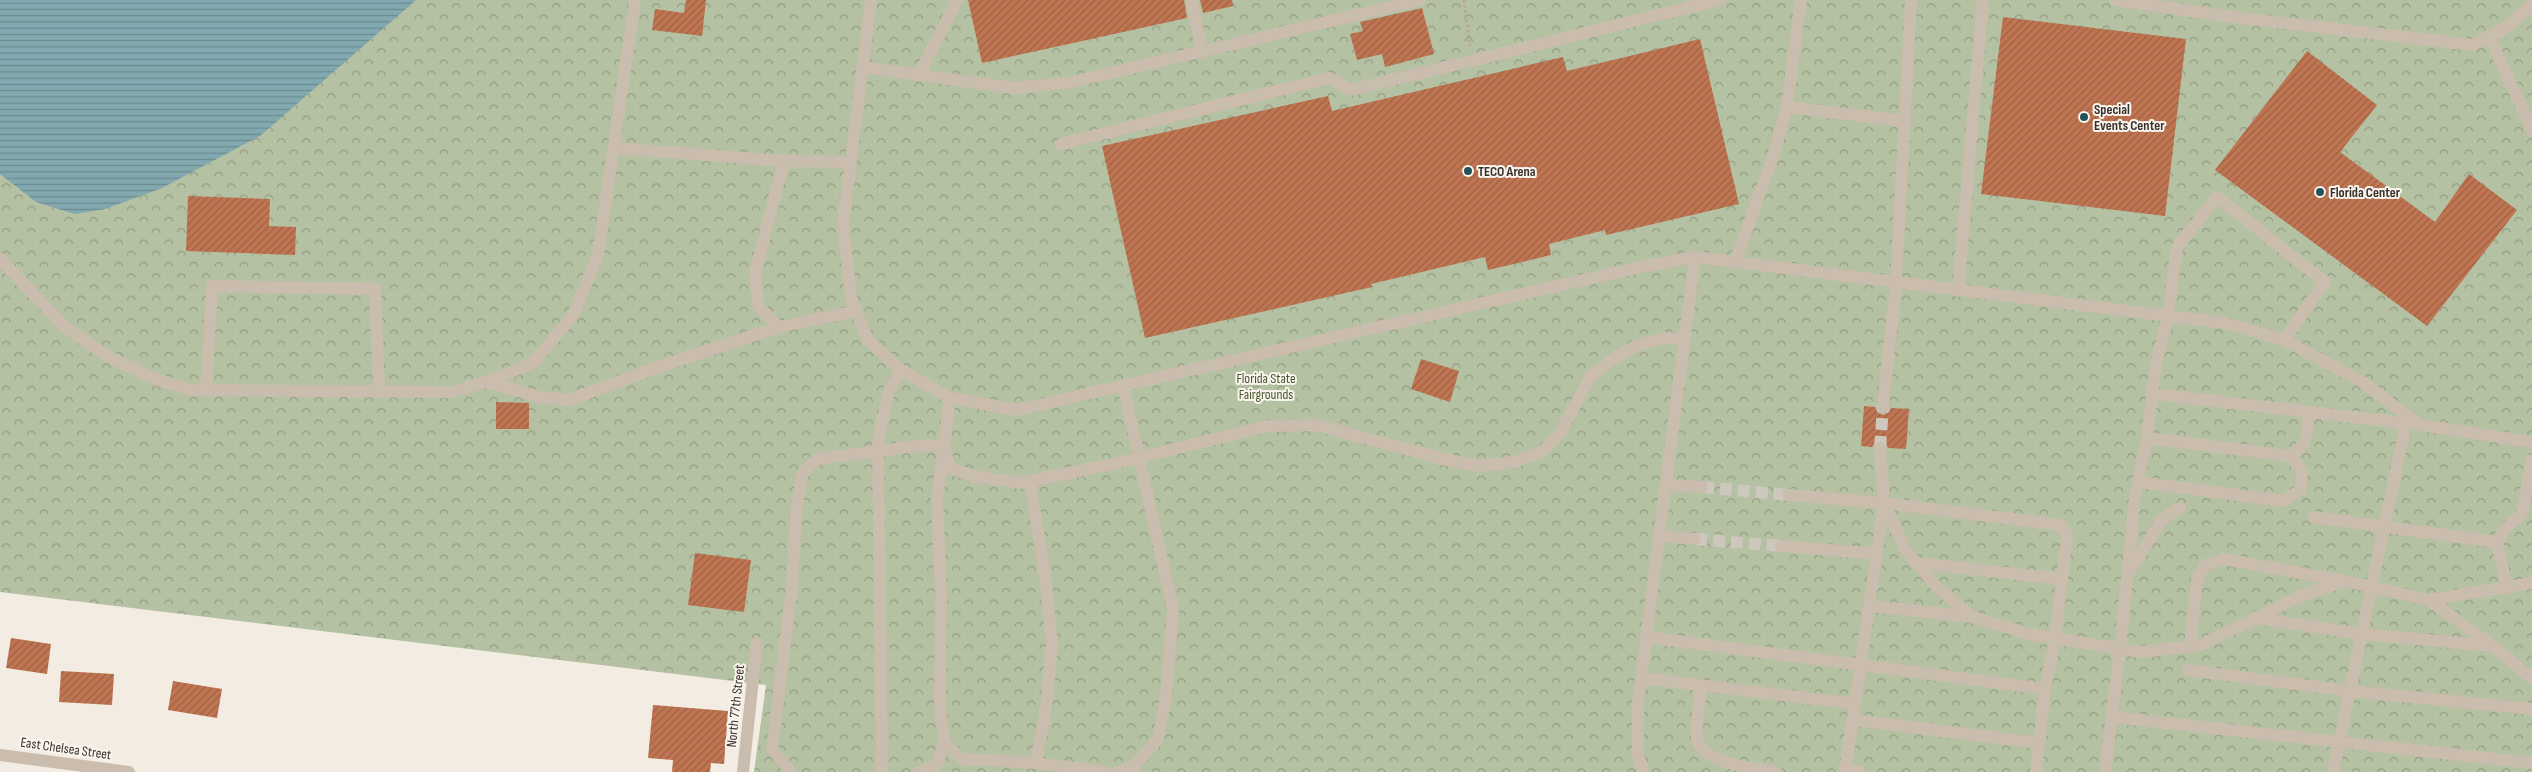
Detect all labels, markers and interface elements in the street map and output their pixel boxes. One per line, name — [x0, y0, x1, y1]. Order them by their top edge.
place label: Special Events Center — [2094, 101, 2165, 134]
marker: Special Events Center — [2078, 111, 2090, 123]
place label: TECO Arena — [1478, 163, 1536, 180]
marker: TECO Arena — [1462, 165, 1474, 177]
place label: Florida Center — [2330, 184, 2401, 201]
marker: Florida Center — [2314, 186, 2326, 198]
park label: Florida State Fairgrounds — [1236, 370, 1296, 403]
street label: North 77th Street — [723, 664, 748, 748]
street label: East Chelsea Street — [20, 734, 112, 763]

